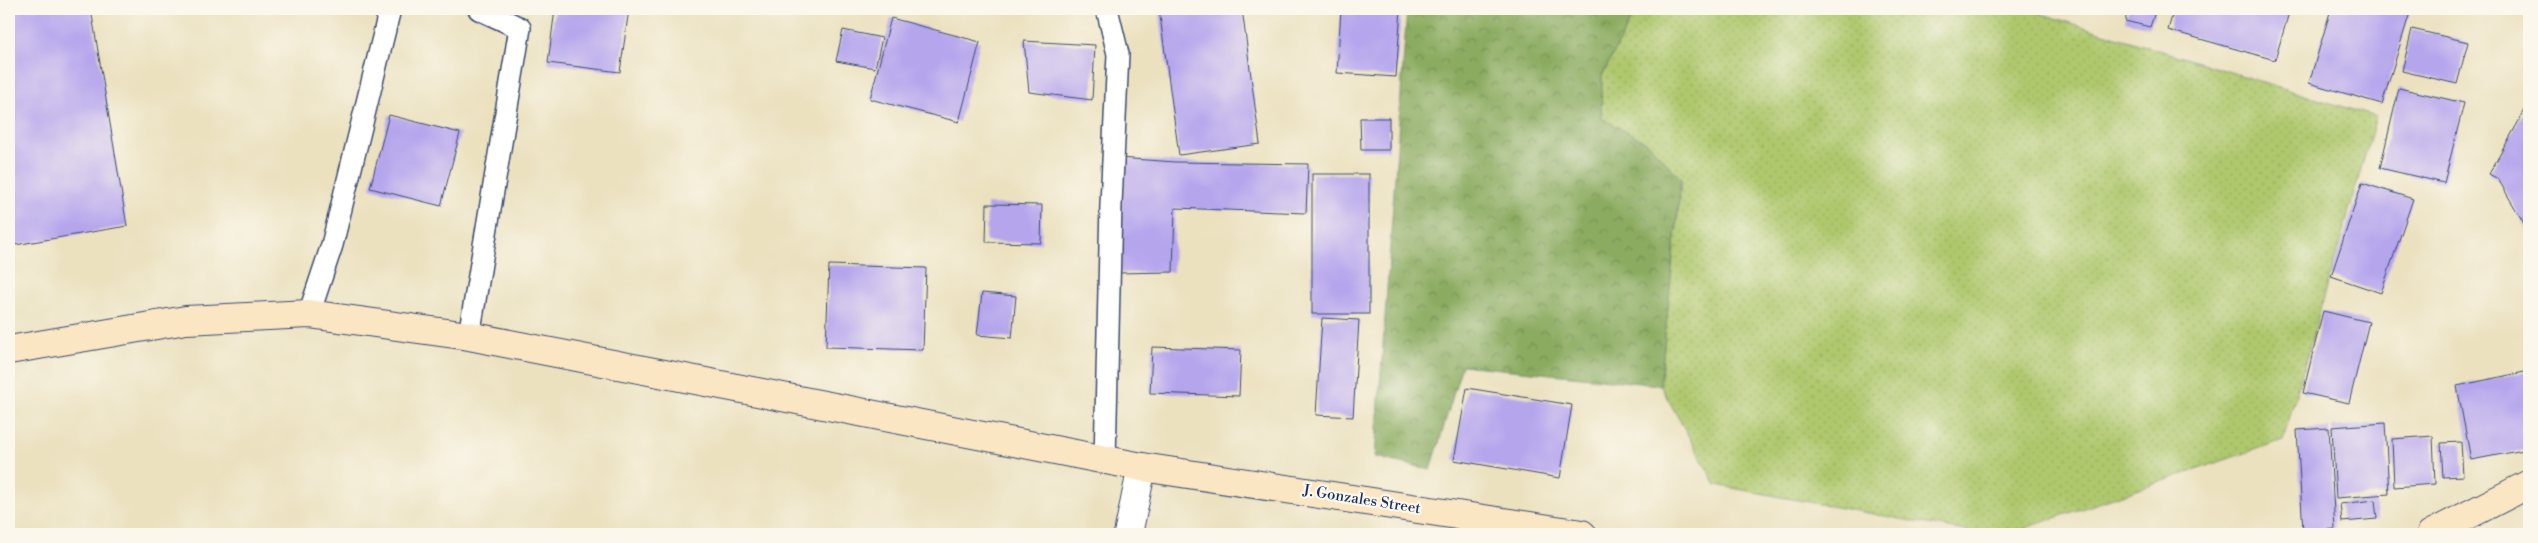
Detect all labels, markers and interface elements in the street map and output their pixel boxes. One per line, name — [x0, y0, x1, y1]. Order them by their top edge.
street label: J. Gonzales Street — [1301, 481, 1423, 518]

